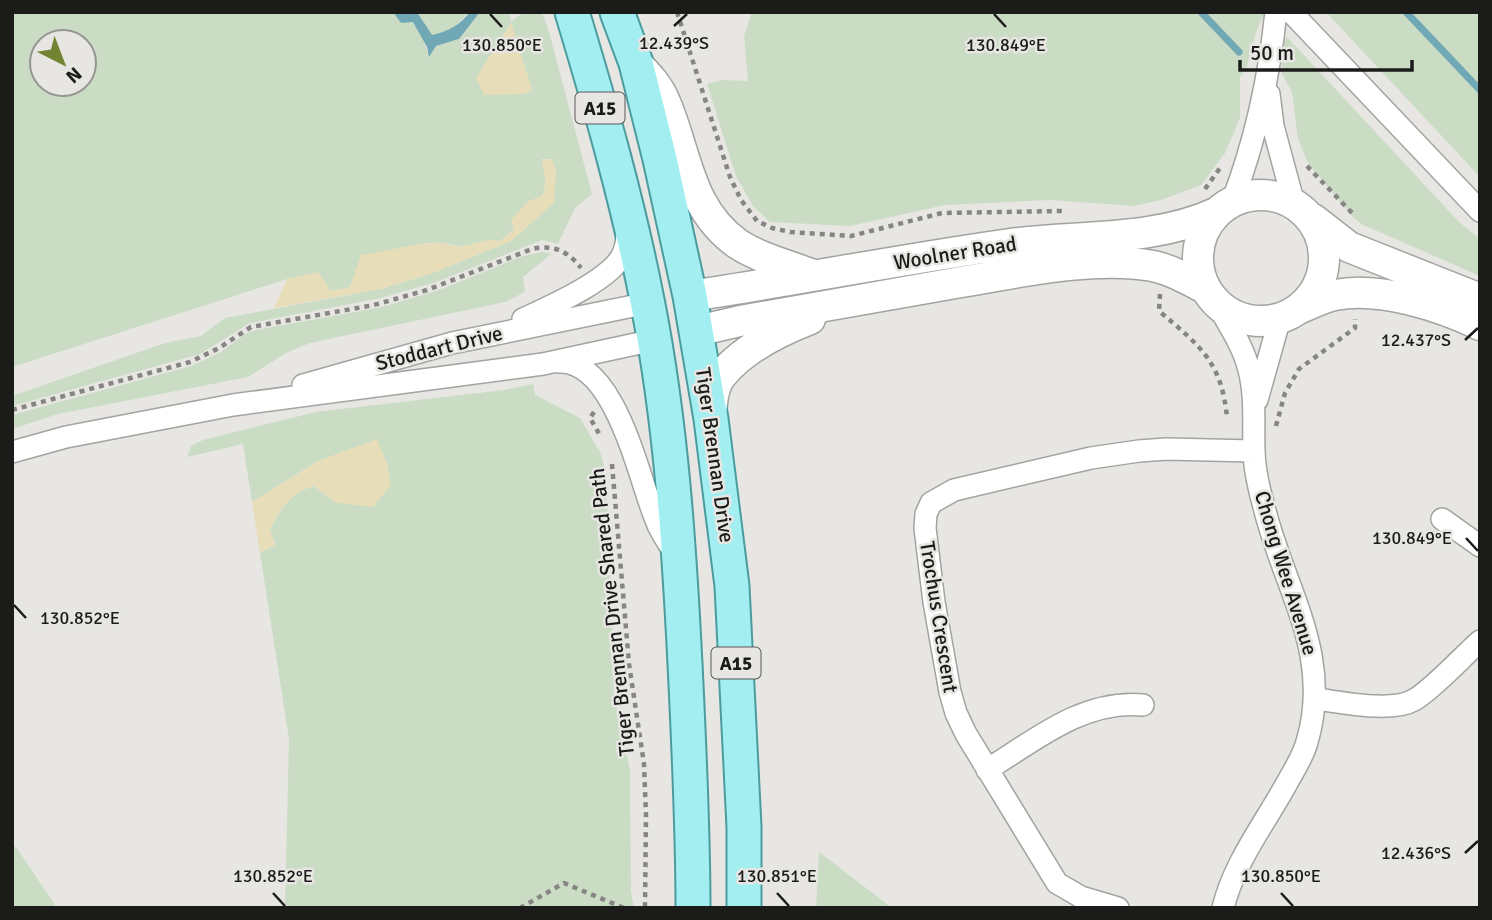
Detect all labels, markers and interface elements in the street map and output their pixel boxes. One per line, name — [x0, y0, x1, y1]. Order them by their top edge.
north arrow — [28, 28, 98, 98]
scale bar — [1240, 28, 1412, 72]
text: 12.439°S — [639, 32, 709, 54]
text: 130.850°E — [462, 34, 542, 56]
text: 130.849°E — [966, 34, 1046, 56]
text: 50 m — [1250, 40, 1294, 66]
text: N — [61, 62, 87, 88]
road number: A15 — [576, 92, 624, 124]
street label: Woolner Road — [892, 230, 1018, 276]
street label: Stoddart Drive — [373, 320, 505, 376]
text: 12.437°S — [1381, 329, 1451, 351]
street label: Tiger Brennan Drive — [690, 366, 740, 544]
street label: Tiger Brennan Drive Shared Path — [584, 467, 640, 757]
street label: Chong Wee Avenue — [1249, 488, 1323, 658]
text: 130.849°E — [1372, 527, 1452, 549]
street label: Trochus Crescent — [914, 539, 964, 695]
text: 130.852°E — [40, 607, 120, 629]
road number: A15 — [712, 648, 760, 678]
text: 12.436°S — [1381, 842, 1451, 864]
text: 130.852°E — [233, 865, 313, 887]
text: 130.851°E — [737, 865, 817, 887]
text: 130.850°E — [1241, 865, 1321, 887]

